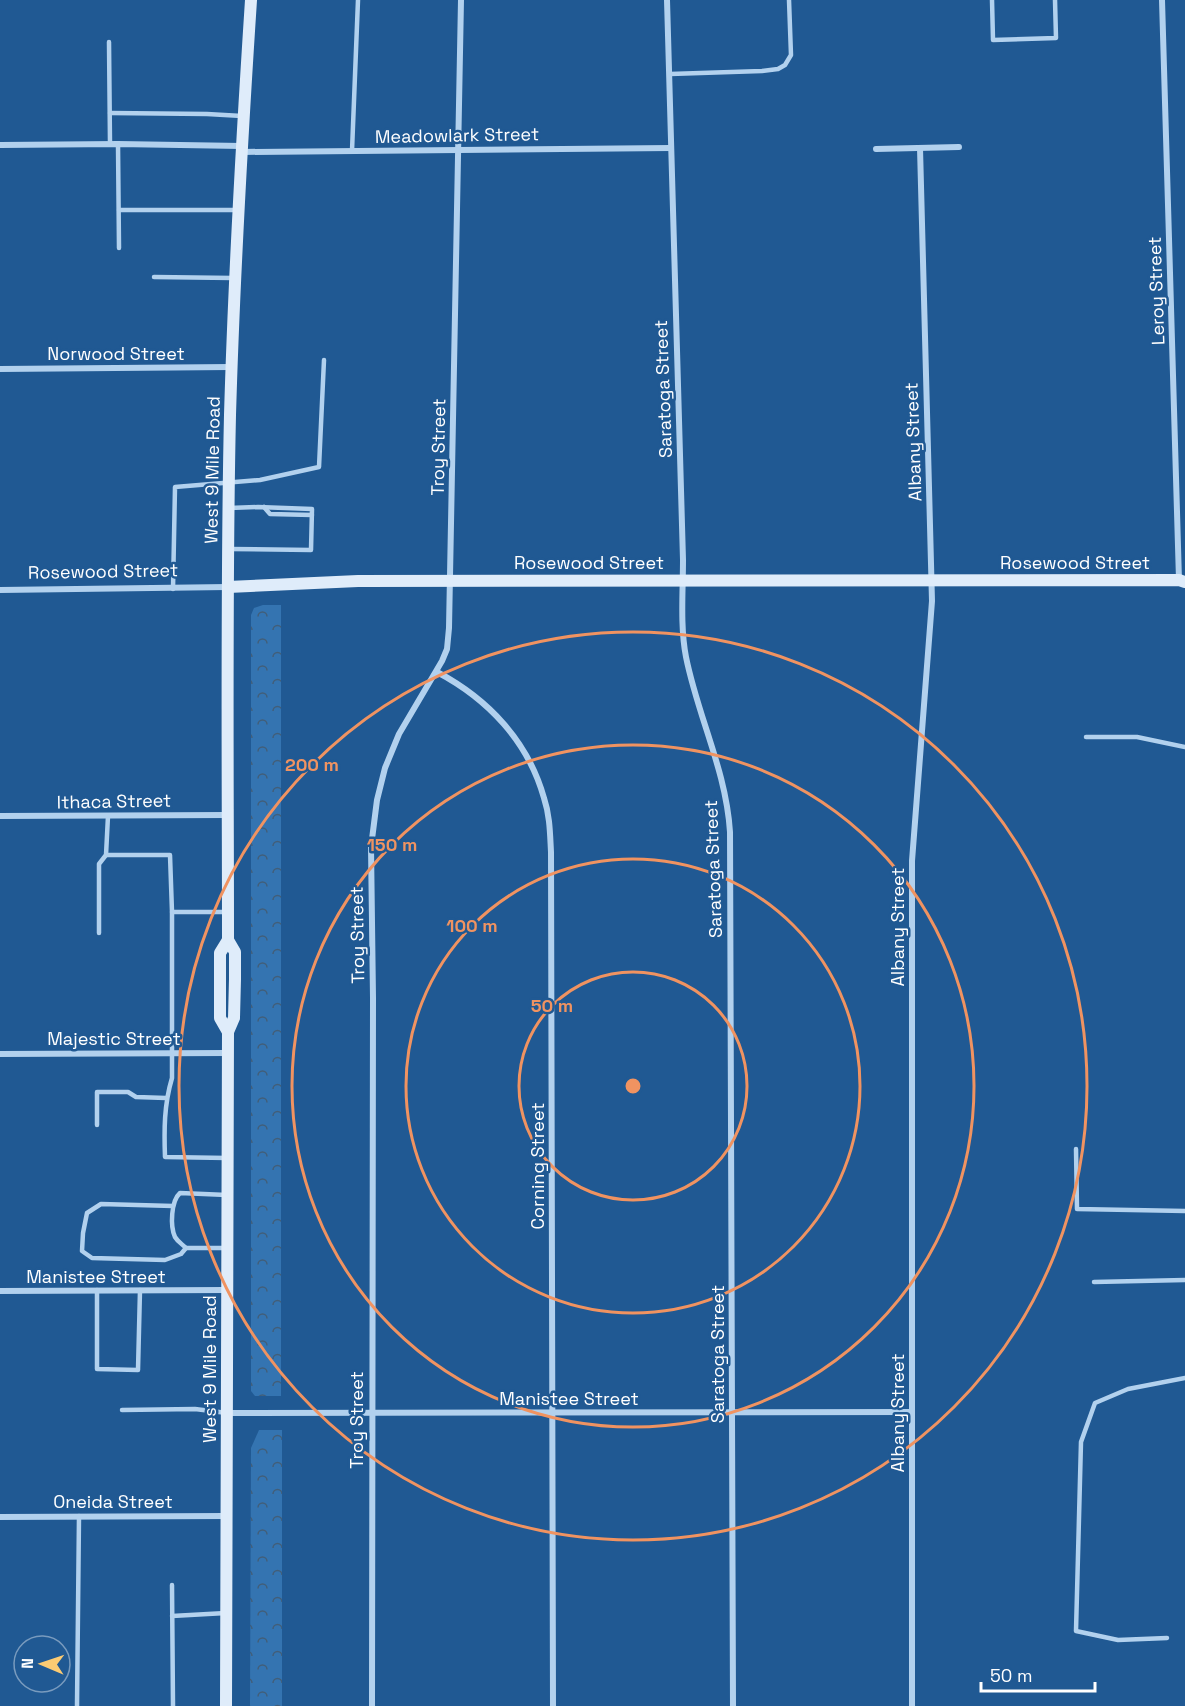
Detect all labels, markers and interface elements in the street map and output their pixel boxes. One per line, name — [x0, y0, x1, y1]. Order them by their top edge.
street label: Meadowlark Street — [375, 122, 539, 148]
street label: Leroy Street — [1143, 236, 1169, 346]
street label: Saratoga Street — [649, 320, 677, 458]
street label: Norwood Street — [47, 342, 185, 365]
street label: Albany Street — [899, 382, 927, 502]
street label: West 9 Mile Road — [199, 396, 225, 544]
street label: Troy Street — [426, 398, 450, 496]
street label: Rosewood Street — [514, 551, 664, 574]
street label: Rosewood Street — [1000, 551, 1150, 574]
street label: Rosewood Street — [28, 558, 178, 584]
text: 200 m — [285, 753, 339, 776]
street label: Ithaca Street — [57, 789, 171, 813]
street label: Saratoga Street — [699, 800, 727, 938]
text: 150 m — [367, 833, 417, 856]
street label: Albany Street — [886, 867, 909, 987]
street label: Troy Street — [345, 886, 369, 984]
text: 100 m — [446, 914, 498, 937]
text: 50 m — [531, 994, 573, 1017]
street label: Majestic Street — [47, 1027, 181, 1050]
centre of rings — [623, 1076, 643, 1096]
street label: Corning Street — [526, 1102, 549, 1230]
street label: Manistee Street — [26, 1265, 166, 1288]
street label: Saratoga Street — [706, 1285, 729, 1423]
street label: West 9 Mile Road — [198, 1295, 221, 1443]
street label: Albany Street — [886, 1353, 909, 1473]
street label: Troy Street — [345, 1371, 368, 1469]
street label: Manistee Street — [499, 1387, 639, 1410]
street label: Oneida Street — [53, 1490, 173, 1513]
north arrow — [12, 1634, 72, 1694]
scale bar — [981, 1655, 1095, 1693]
text: N — [17, 1658, 38, 1669]
text: 50 m — [990, 1664, 1032, 1687]

